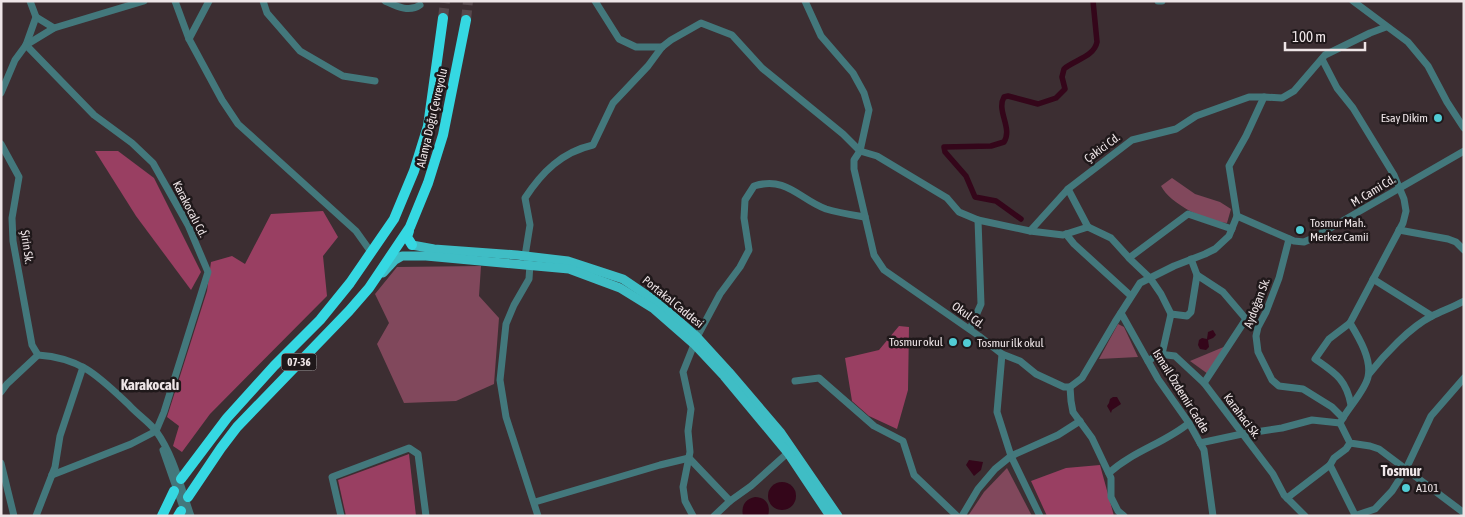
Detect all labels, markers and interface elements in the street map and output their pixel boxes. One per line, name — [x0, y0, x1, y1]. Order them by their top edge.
scale bar — [1285, 20, 1365, 52]
text: 100 m — [1292, 28, 1326, 45]
street label: Alanya Doğu Çevreyolu — [414, 67, 450, 169]
place label: Esay Dikim — [1381, 111, 1428, 125]
marker: Esay Dikim — [1432, 112, 1444, 124]
street label: Çakici Cd. — [1081, 130, 1123, 166]
street label: M. Cami Cd. — [1348, 172, 1398, 210]
street label: Karakocalı Cd. — [170, 178, 210, 240]
place label: Tosmur Mah. Merkez Camii — [1310, 216, 1369, 244]
marker: Tosmur Mah. Merkez Camii — [1294, 224, 1306, 236]
street label: Şirin Sk. — [18, 229, 36, 265]
street label: Portakal Caddesi — [640, 273, 706, 331]
street label: Aydoğan Sk. — [1241, 276, 1273, 330]
street label: Okul Cd. — [949, 299, 987, 331]
place label: Tosmur okul — [889, 335, 944, 349]
marker: Tosmur okul — [947, 336, 959, 348]
place label: Tosmur ilk okul — [977, 336, 1045, 350]
marker: Tosmur ilk okul — [961, 337, 973, 349]
street label: Ismail Ôzdemir Cadde — [1150, 347, 1212, 435]
road number: 07-36 — [282, 354, 316, 371]
district label: Karakocalı — [121, 376, 179, 393]
street label: Karahaci Sk. — [1221, 391, 1263, 441]
district label: Tosmur — [1381, 462, 1422, 479]
place label: A101 — [1416, 481, 1439, 495]
marker: A101 — [1400, 482, 1412, 494]

